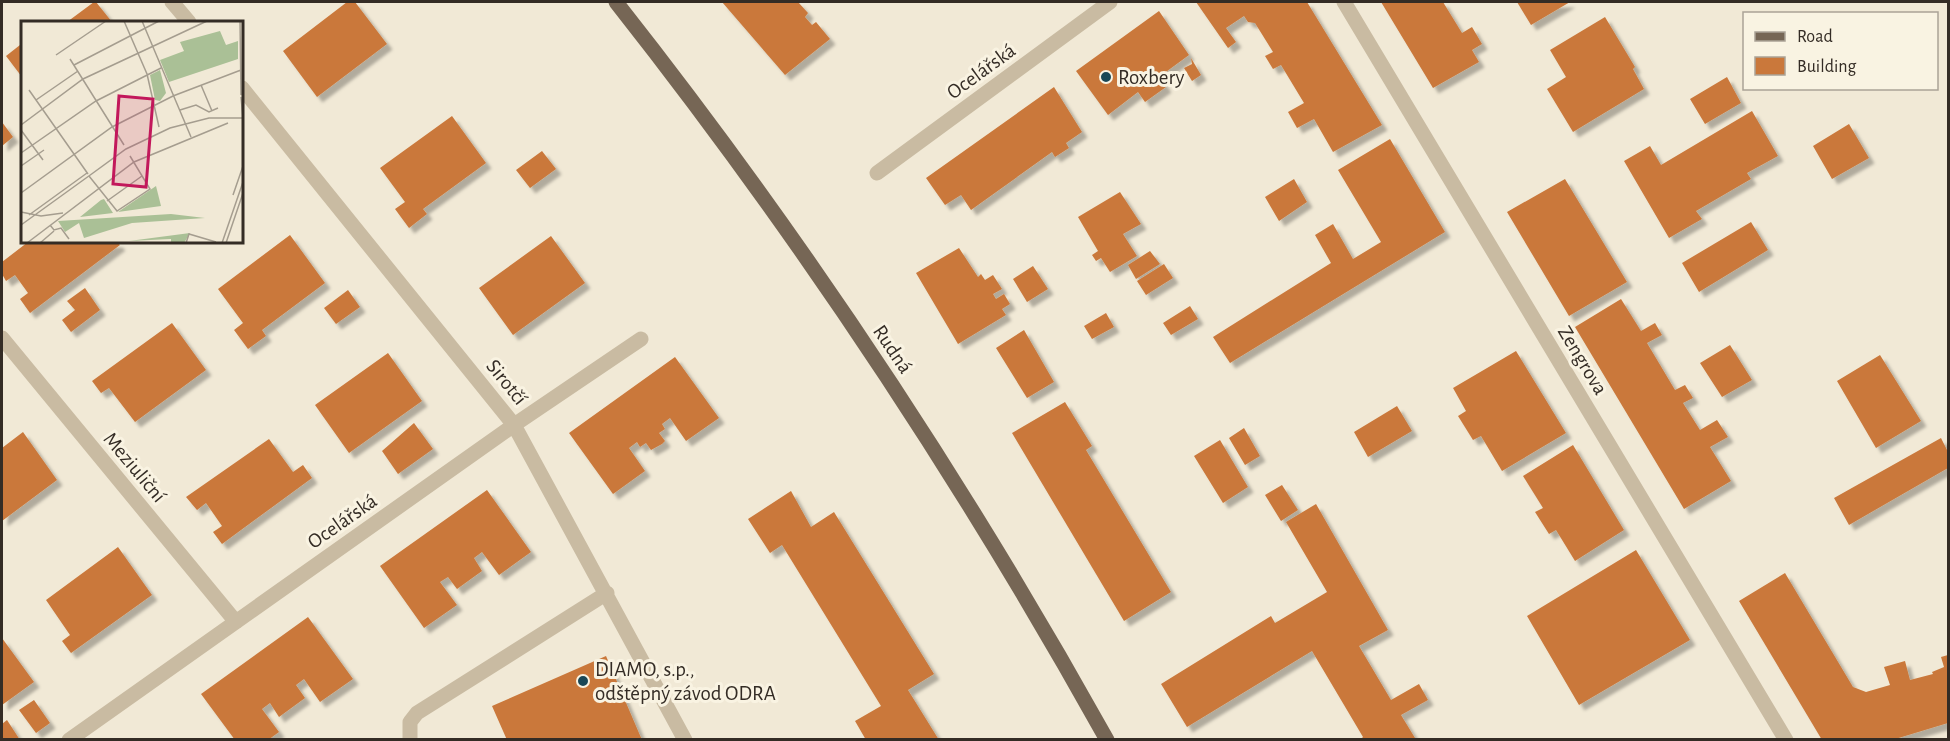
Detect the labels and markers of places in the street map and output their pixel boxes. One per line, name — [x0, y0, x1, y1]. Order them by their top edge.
place label: Roxbery — [1118, 67, 1185, 88]
marker: Roxbery — [1099, 70, 1113, 84]
place label: DIAMO, s.p., odštěpný závod ODRA — [595, 659, 776, 704]
marker: DIAMO, s.p., odštěpný závod ODRA — [576, 674, 590, 688]

